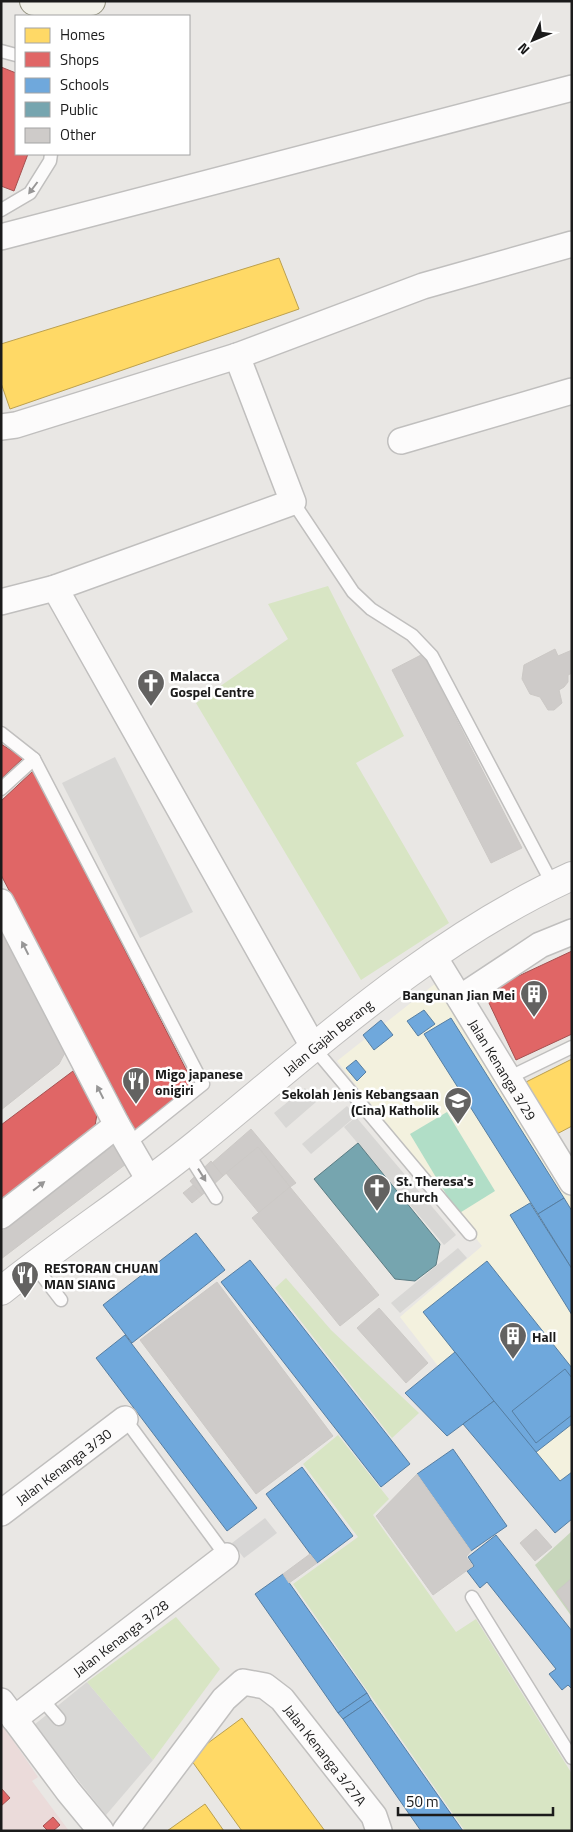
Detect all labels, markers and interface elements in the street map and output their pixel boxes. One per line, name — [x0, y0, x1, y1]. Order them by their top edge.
legend — [15, 15, 190, 155]
north arrow — [508, 15, 558, 65]
text: Homes — [60, 23, 105, 46]
text: N — [512, 39, 534, 60]
text: Shops — [60, 48, 99, 71]
text: Schools — [60, 73, 109, 96]
text: Public — [60, 98, 98, 121]
text: Other — [60, 123, 96, 146]
one-way arrow — [27, 181, 38, 194]
place label: Malacca Gospel Centre — [170, 665, 254, 702]
church icon: Malacca Gospel Centre — [136, 668, 166, 707]
one-way arrow — [21, 940, 29, 955]
building icon: Bangunan Jian Mei — [519, 979, 549, 1018]
place label: Bangunan Jian Mei — [402, 984, 515, 1005]
street label: Jalan Gajah Berang — [278, 994, 377, 1079]
street label: Jalan Kenanga 3/29 — [464, 1015, 542, 1124]
place label: Migo japanese onigiri — [155, 1063, 243, 1100]
restaurant icon: Migo japanese onigiri — [121, 1066, 151, 1105]
place label: Sekolah Jenis Kebangsaan (Cina) Katholik — [282, 1083, 440, 1120]
one-way arrow — [96, 1085, 104, 1099]
school or university icon: Sekolah Jenis Kebangsaan (Cina) Katholik — [443, 1086, 473, 1125]
one-way arrow — [197, 1168, 206, 1181]
place label: St. Theresa's Church — [396, 1170, 474, 1207]
church icon: St. Theresa's Church — [362, 1173, 392, 1212]
one-way arrow — [33, 1180, 46, 1191]
place label: RESTORAN CHUAN MAN SIANG — [44, 1257, 159, 1294]
restaurant icon: RESTORAN CHUAN MAN SIANG — [10, 1260, 40, 1299]
building icon: Hall — [498, 1321, 528, 1360]
place label: Hall — [532, 1326, 556, 1347]
street label: Jalan Kenanga 3/30 — [11, 1423, 116, 1509]
street label: Jalan Kenanga 3/28 — [68, 1594, 173, 1681]
street label: Jalan Kenanga 3/27A — [279, 1699, 373, 1810]
scale bar — [398, 1784, 553, 1816]
text: 50 m — [406, 1790, 439, 1813]

